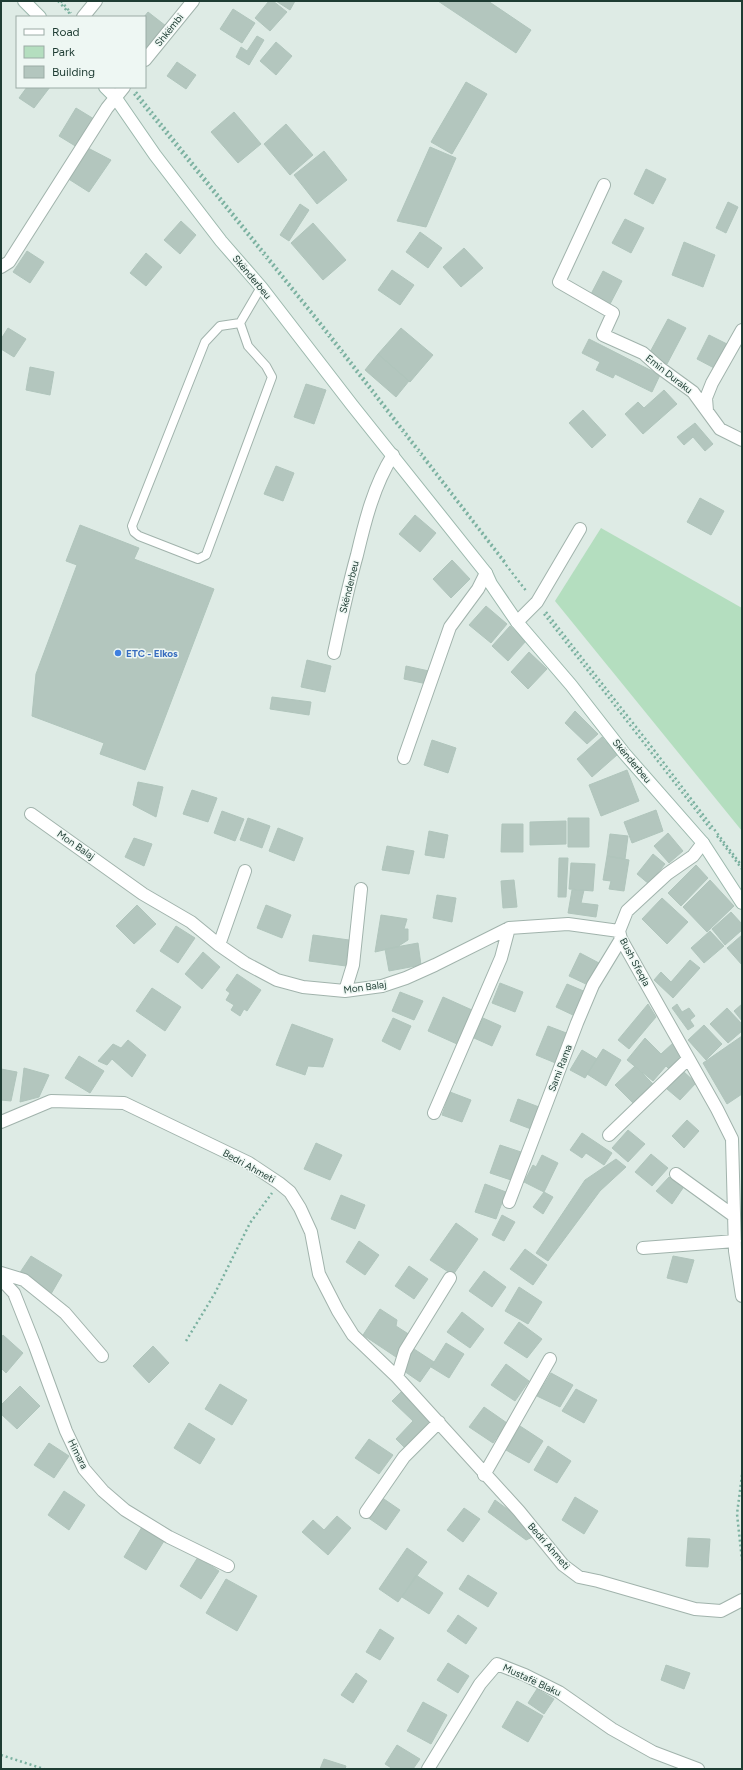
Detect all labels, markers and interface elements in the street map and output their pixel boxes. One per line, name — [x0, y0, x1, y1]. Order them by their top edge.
street label: Shkëmbi — [152, 11, 186, 49]
legend — [16, 16, 146, 88]
text: Road — [52, 25, 80, 39]
text: Park — [52, 45, 75, 59]
text: Building — [52, 65, 95, 79]
street label: Skënderbeu — [230, 252, 274, 302]
street label: Emin Duraku — [643, 352, 695, 396]
street label: Skënderbeu — [336, 559, 362, 615]
place label: ETC - Elkos — [126, 647, 178, 660]
marker: ETC - Elkos — [113, 648, 123, 658]
street label: Skënderbeu — [610, 736, 654, 786]
street label: Mon Balaj — [54, 827, 98, 863]
street label: Bush Sfeqla — [617, 936, 653, 988]
street label: Mon Balaj — [343, 977, 388, 996]
street label: Sami Rama — [545, 1043, 575, 1093]
street label: Bedri Ahmeti — [220, 1146, 278, 1186]
street label: Himara — [65, 1437, 91, 1471]
street label: Bedri Ahmeti — [525, 1520, 573, 1572]
street label: Mustafë Blaku — [501, 1661, 563, 1699]

